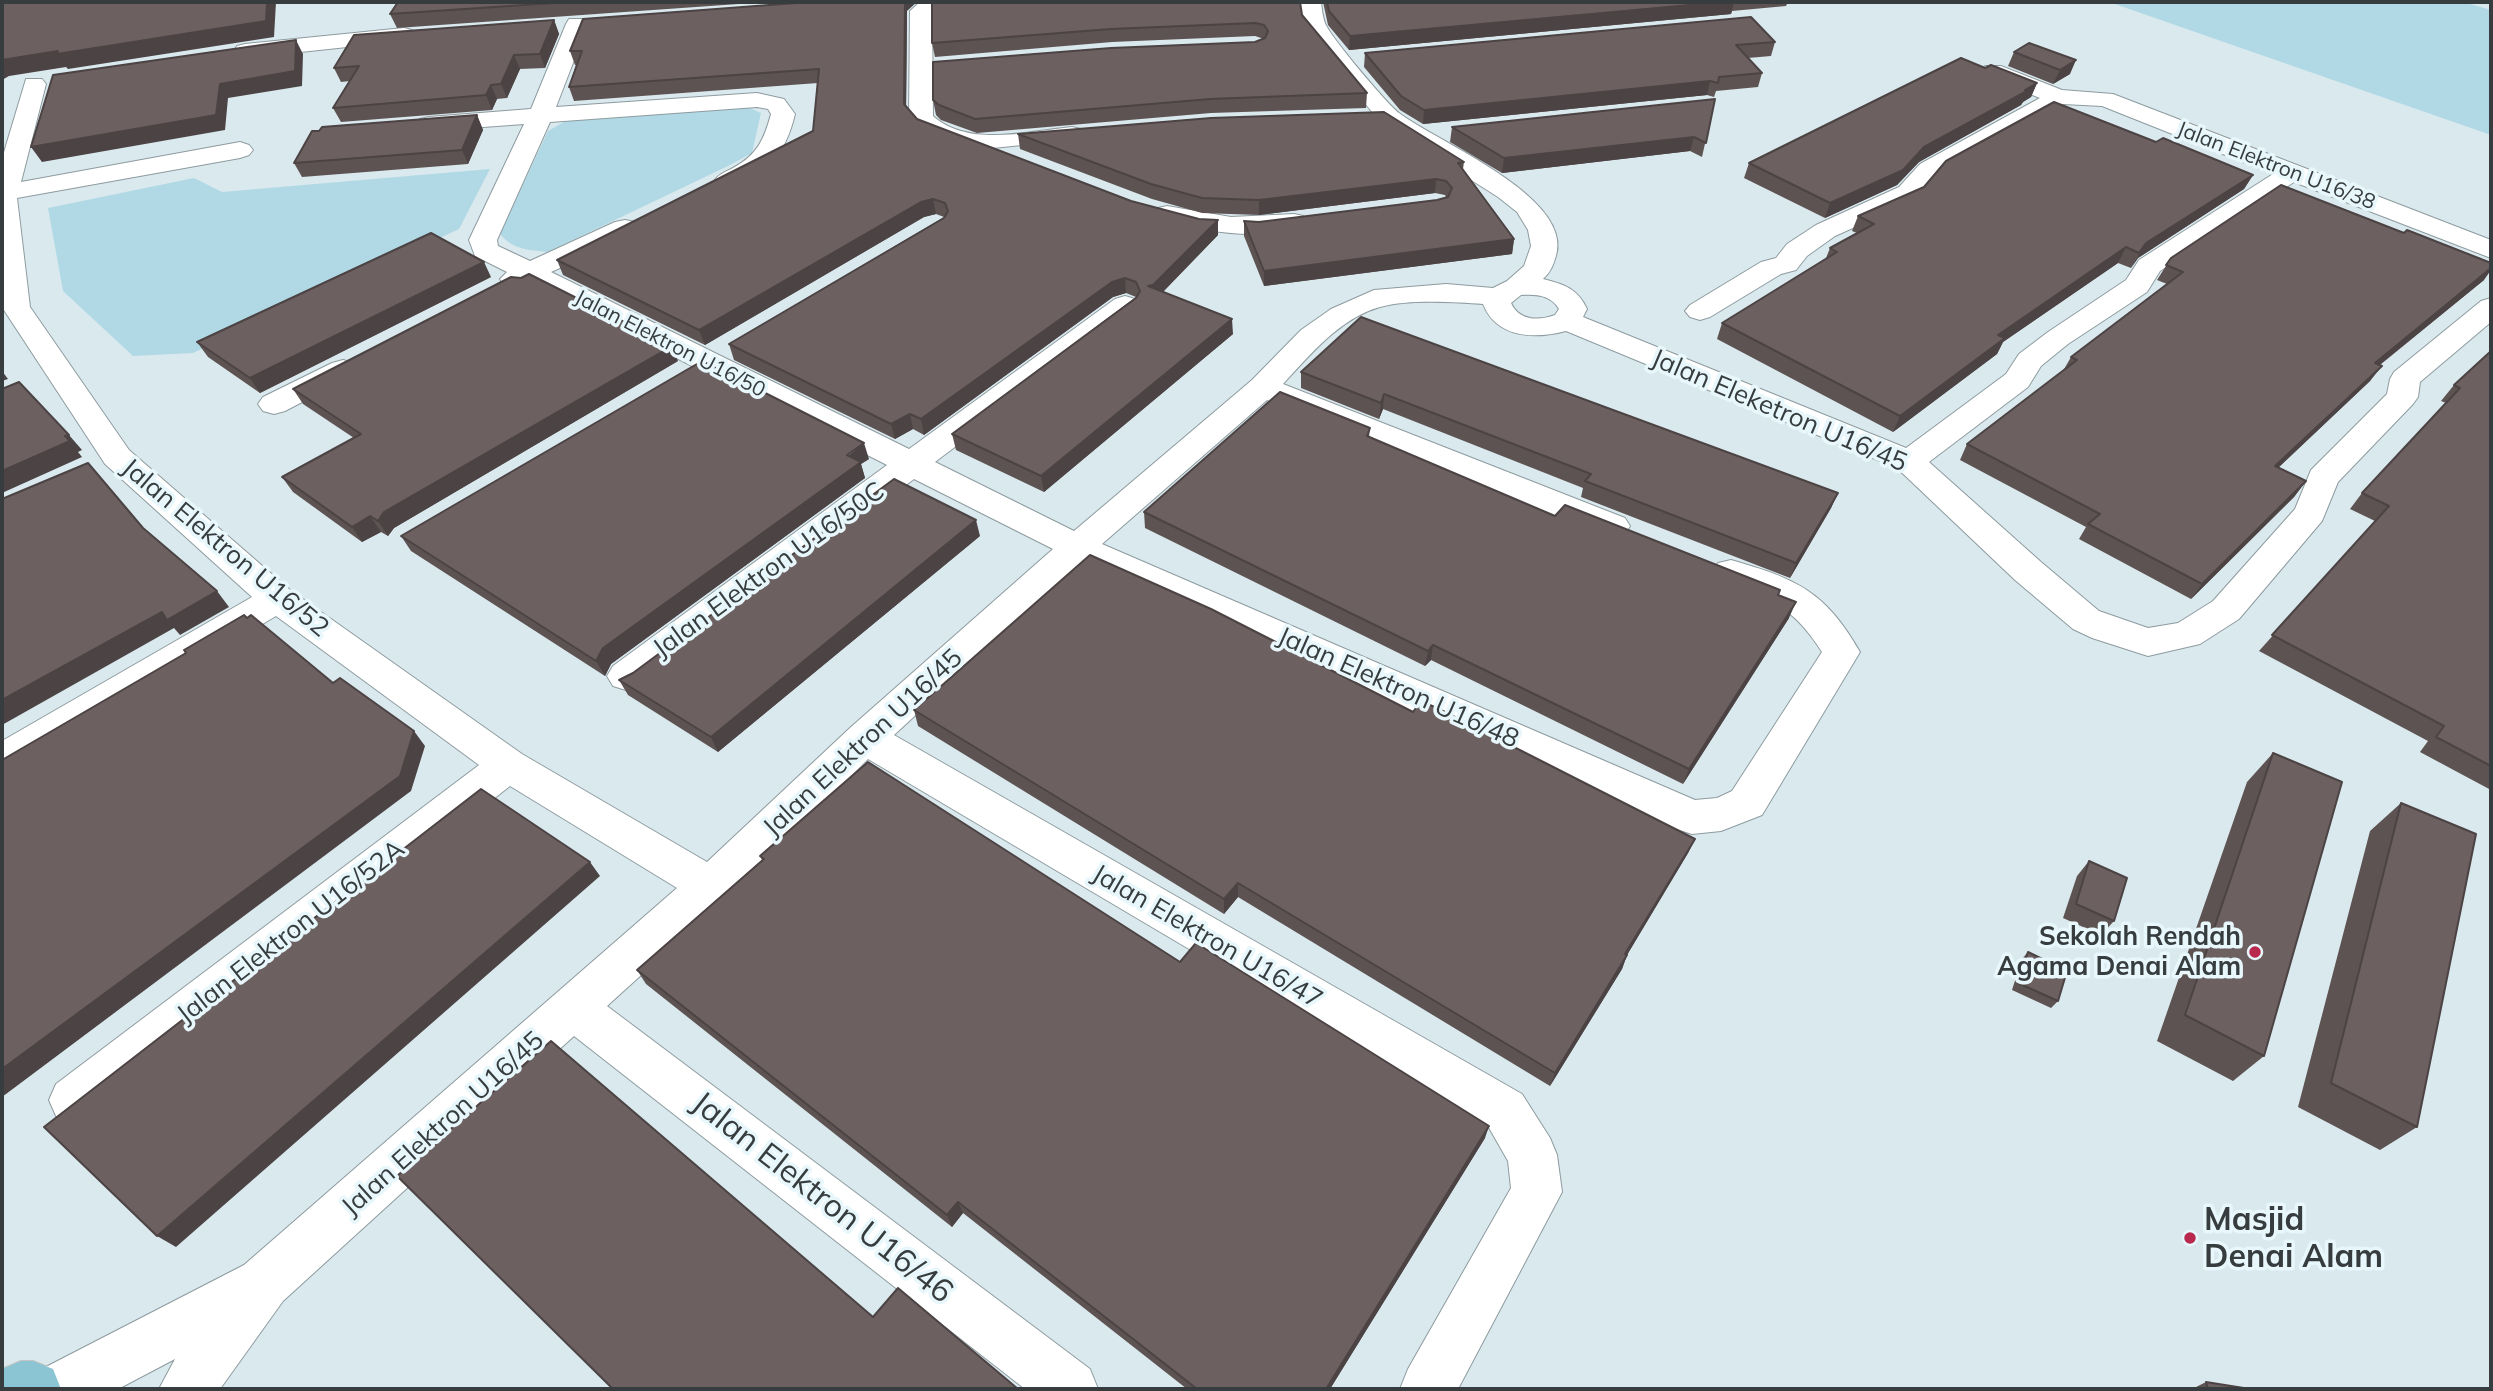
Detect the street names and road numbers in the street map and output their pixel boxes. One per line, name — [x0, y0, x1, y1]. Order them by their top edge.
street label: Jalan Elektron U16/38 — [2173, 117, 2379, 215]
street label: Jalan Elektron U16/50 — [570, 285, 770, 403]
street label: Jalan Eleketron U16/45 — [1646, 343, 1912, 479]
street label: Jalan Elektron U16/52 — [115, 452, 335, 644]
street label: Jalan Elektron U16/50C — [647, 476, 891, 664]
street label: Jalan Elektron U16/48 — [1273, 621, 1523, 755]
street label: Jalan Elektron U16/45 — [757, 643, 969, 843]
street label: Jalan Elektron U16/52A — [171, 834, 411, 1030]
street label: Jalan Elektron U16/47 — [1086, 858, 1328, 1016]
street label: Jalan Elektron U16/45 — [336, 1025, 550, 1223]
street label: Jalan Elektron U16/46 — [684, 1084, 960, 1312]

